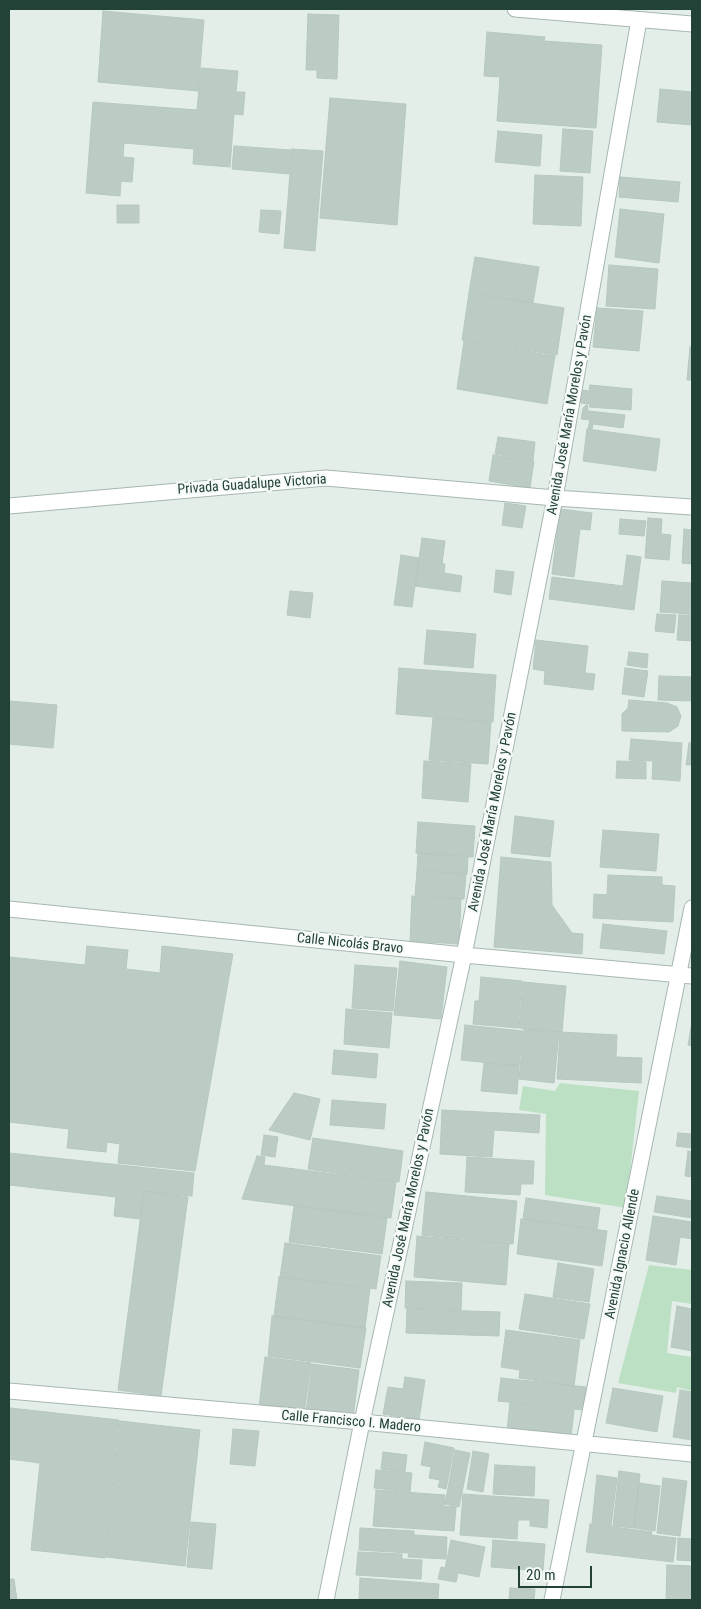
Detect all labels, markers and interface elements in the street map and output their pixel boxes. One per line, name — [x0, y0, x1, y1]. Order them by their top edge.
street label: Avenida José María Morelos y Pavón — [544, 314, 596, 516]
street label: Privada Guadalupe Victoria — [177, 471, 327, 499]
street label: Avenida José María Morelos y Pavón — [465, 711, 521, 913]
street label: Calle Nicolás Bravo — [296, 930, 404, 958]
street label: Avenida José María Morelos y Pavón — [380, 1107, 438, 1309]
street label: Avenida Ignacio Allende — [602, 1188, 644, 1320]
street label: Calle Francisco I. Madero — [281, 1408, 421, 1436]
scale bar — [521, 1556, 595, 1588]
text: 20 m — [526, 1566, 556, 1584]

